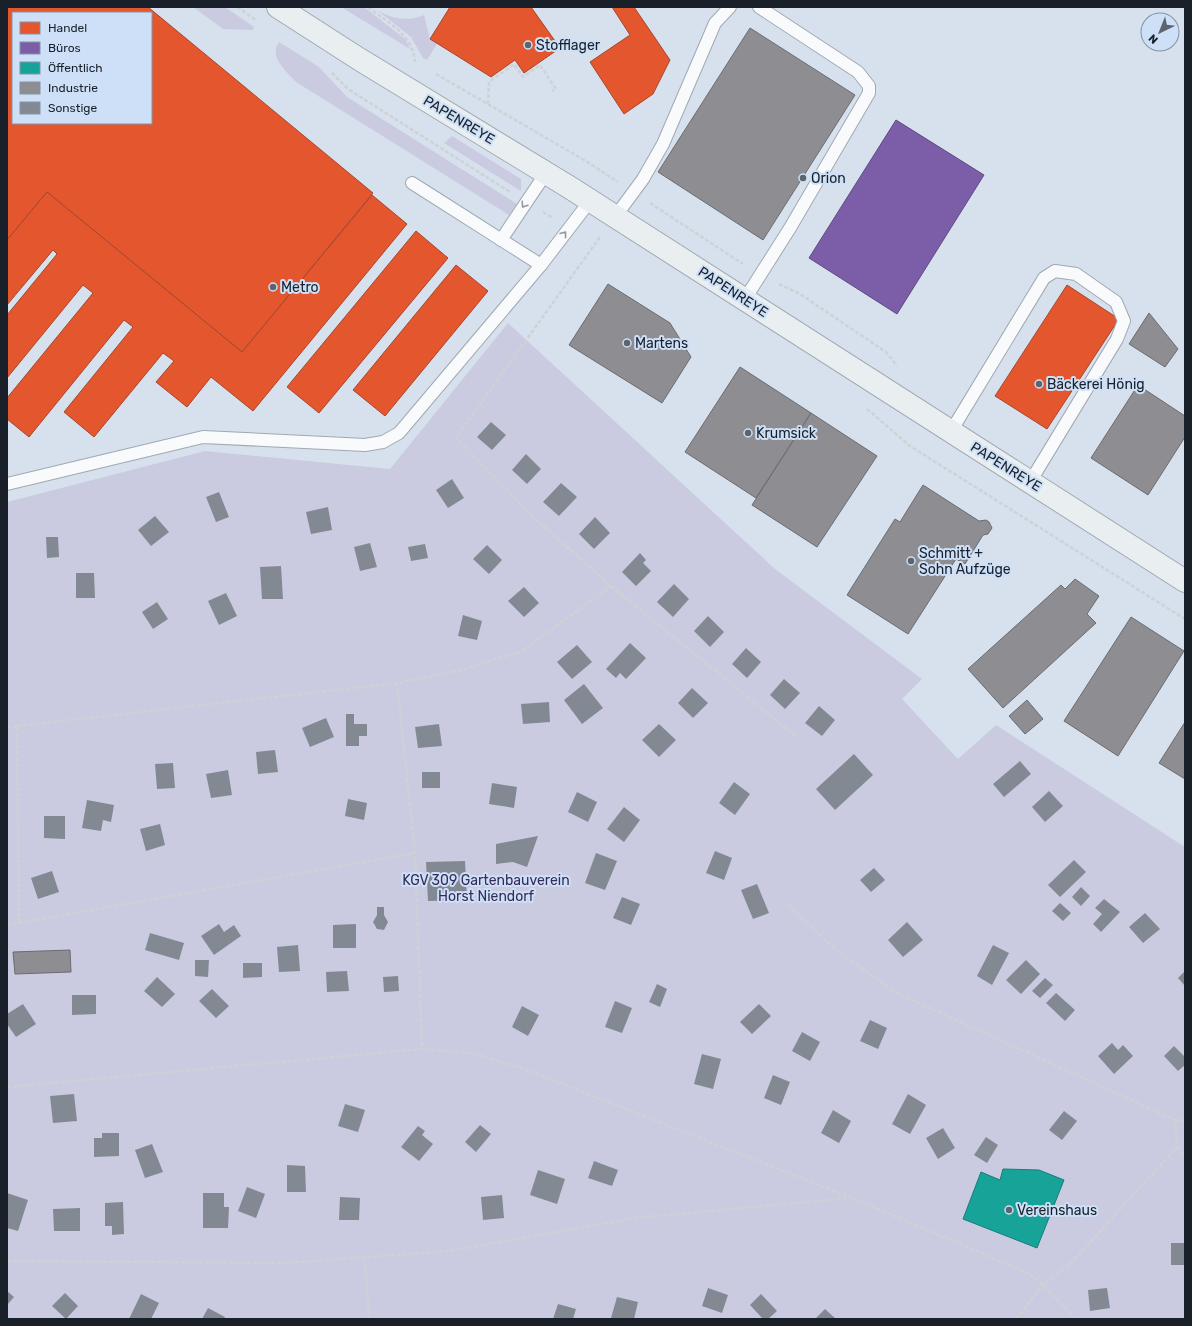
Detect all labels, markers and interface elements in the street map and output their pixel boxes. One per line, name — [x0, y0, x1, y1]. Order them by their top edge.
legend — [12, 12, 152, 124]
north arrow — [1140, 12, 1180, 52]
text: Handel — [48, 21, 87, 35]
text: N — [1146, 31, 1161, 46]
place label: Stofflager — [536, 37, 601, 54]
marker: Stofflager — [523, 40, 533, 50]
text: Büros — [48, 41, 81, 55]
text: Öffentlich — [48, 61, 103, 75]
text: Industrie — [48, 81, 98, 95]
street label: PAPENREYE — [420, 92, 498, 148]
text: Sonstige — [48, 101, 97, 115]
place label: Orion — [811, 170, 846, 187]
marker: Orion — [798, 173, 808, 183]
one-way arrow — [521, 201, 529, 208]
one-way arrow — [560, 231, 567, 238]
street label: PAPENREYE — [695, 263, 771, 321]
place label: Metro — [281, 279, 319, 296]
marker: Metro — [268, 282, 278, 292]
place label: Martens — [635, 335, 688, 352]
marker: Martens — [622, 338, 632, 348]
place label: Bäckerei Hönig — [1047, 376, 1145, 393]
marker: Bäckerei Hönig — [1034, 379, 1044, 389]
place label: Krumsick — [756, 425, 817, 442]
marker: Krumsick — [743, 428, 753, 438]
street label: PAPENREYE — [967, 439, 1045, 495]
place label: Schmitt + Sohn Aufzüge — [919, 545, 1011, 578]
marker: Schmitt + Sohn Aufzüge — [906, 556, 916, 566]
park label: KGV 309 Gartenbauverein Horst Niendorf — [402, 872, 570, 905]
place label: Vereinshaus — [1017, 1202, 1097, 1219]
marker: Vereinshaus — [1004, 1205, 1014, 1215]

